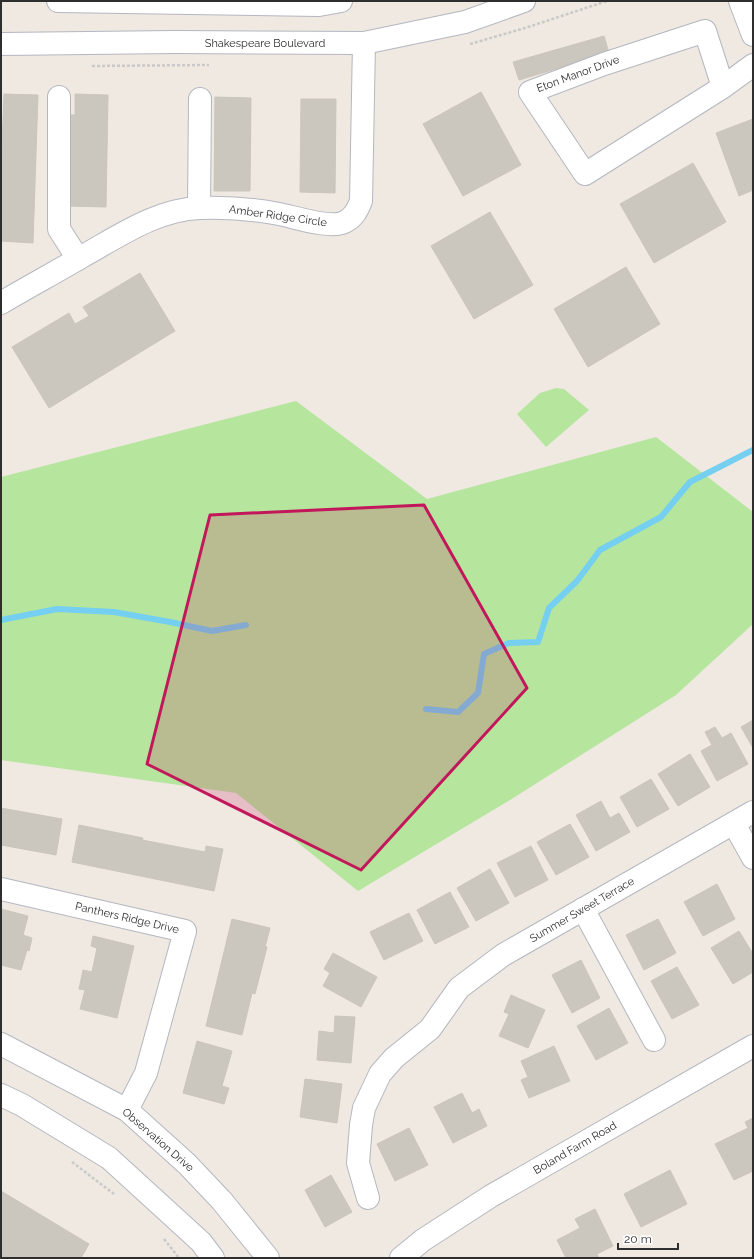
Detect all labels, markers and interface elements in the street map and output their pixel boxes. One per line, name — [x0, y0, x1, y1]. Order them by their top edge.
street label: Shakespeare Boulevard — [205, 37, 325, 50]
street label: Eton Manor Drive — [535, 53, 622, 95]
street label: Amber Ridge Circle — [228, 203, 328, 229]
street label: Summer Sweet Terrace — [527, 874, 637, 945]
street label: Panthers Ridge Drive — [74, 900, 181, 936]
street label: Observation Drive — [120, 1105, 197, 1175]
street label: Boland Farm Road — [531, 1119, 619, 1177]
scale bar — [618, 1225, 678, 1251]
text: 20 m — [624, 1232, 652, 1246]

